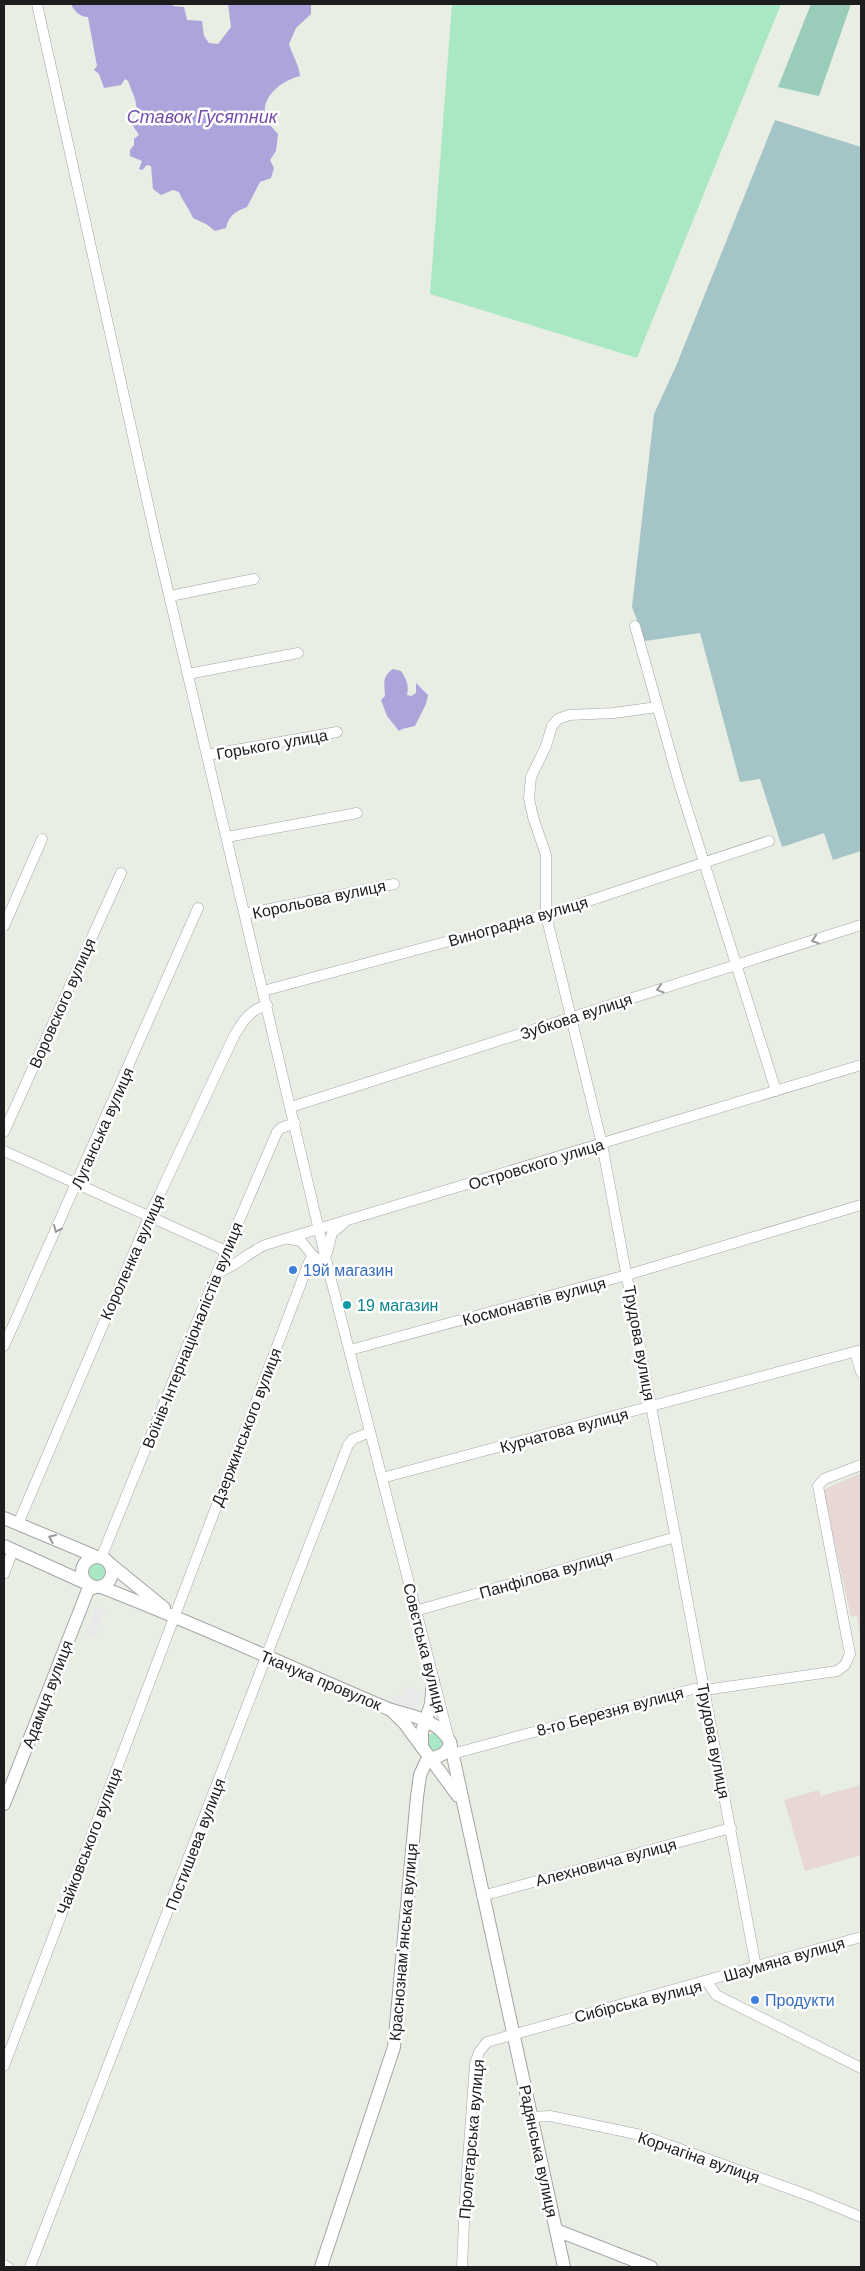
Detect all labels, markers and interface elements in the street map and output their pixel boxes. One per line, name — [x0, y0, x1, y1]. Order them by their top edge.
water label: Ставок Гусятник — [127, 107, 279, 127]
street label: Горького улица — [215, 726, 329, 763]
street label: Корольова вулиця — [251, 877, 387, 922]
street label: Виноградна вулиця — [446, 893, 590, 950]
one-way arrow — [811, 934, 820, 944]
street label: Воровского вулиця — [26, 936, 99, 1071]
one-way arrow — [656, 984, 665, 994]
street label: Зубкова вулиця — [518, 990, 634, 1043]
street label: Луганська вулиця — [68, 1065, 137, 1191]
street label: Островского улица — [466, 1136, 606, 1193]
street label: Короленка вулиця — [97, 1192, 168, 1322]
street label: Воїнів-Інтернаціоналістів вулиця — [139, 1220, 246, 1451]
one-way arrow — [52, 1224, 63, 1233]
place label: 19й магазин — [303, 1262, 393, 1279]
marker: 19й магазин — [287, 1264, 299, 1276]
street label: Космонавтів вулиця — [461, 1274, 608, 1329]
street label: Трудова вулиця — [621, 1284, 658, 1402]
place label: 19 магазин — [357, 1297, 438, 1314]
marker: 19 магазин — [341, 1299, 353, 1311]
street label: Дзержинського вулиця — [208, 1346, 284, 1509]
street label: Курчатова вулиця — [498, 1405, 630, 1456]
one-way arrow — [48, 1534, 57, 1545]
street label: Панфілова вулиця — [477, 1547, 615, 1602]
street label: Совєтська вулиця — [400, 1581, 449, 1715]
street label: Адамця вулиця — [19, 1638, 76, 1750]
street label: Ткачука провулок — [258, 1647, 385, 1714]
street label: Трудова вулиця — [694, 1682, 733, 1800]
street label: 8-го Березня вулиця — [535, 1684, 685, 1739]
street label: Чайковського вулиця — [54, 1765, 125, 1917]
street label: Постишева вулиця — [162, 1776, 228, 1913]
street label: Алехновича вулиця — [534, 1835, 679, 1889]
street label: Краснознамʼянська вулиця — [386, 1842, 421, 2042]
street label: Шаумяна вулиця — [722, 1934, 847, 1985]
street label: Сибірська вулиця — [572, 1977, 704, 2026]
place label: Продукти — [765, 1992, 835, 2009]
marker: Продукти — [749, 1994, 761, 2006]
street label: Пролетарська вулиця — [456, 2058, 487, 2220]
street label: Радянська вулиця — [516, 2083, 561, 2219]
street label: Корчагіна вулиця — [636, 2129, 762, 2186]

